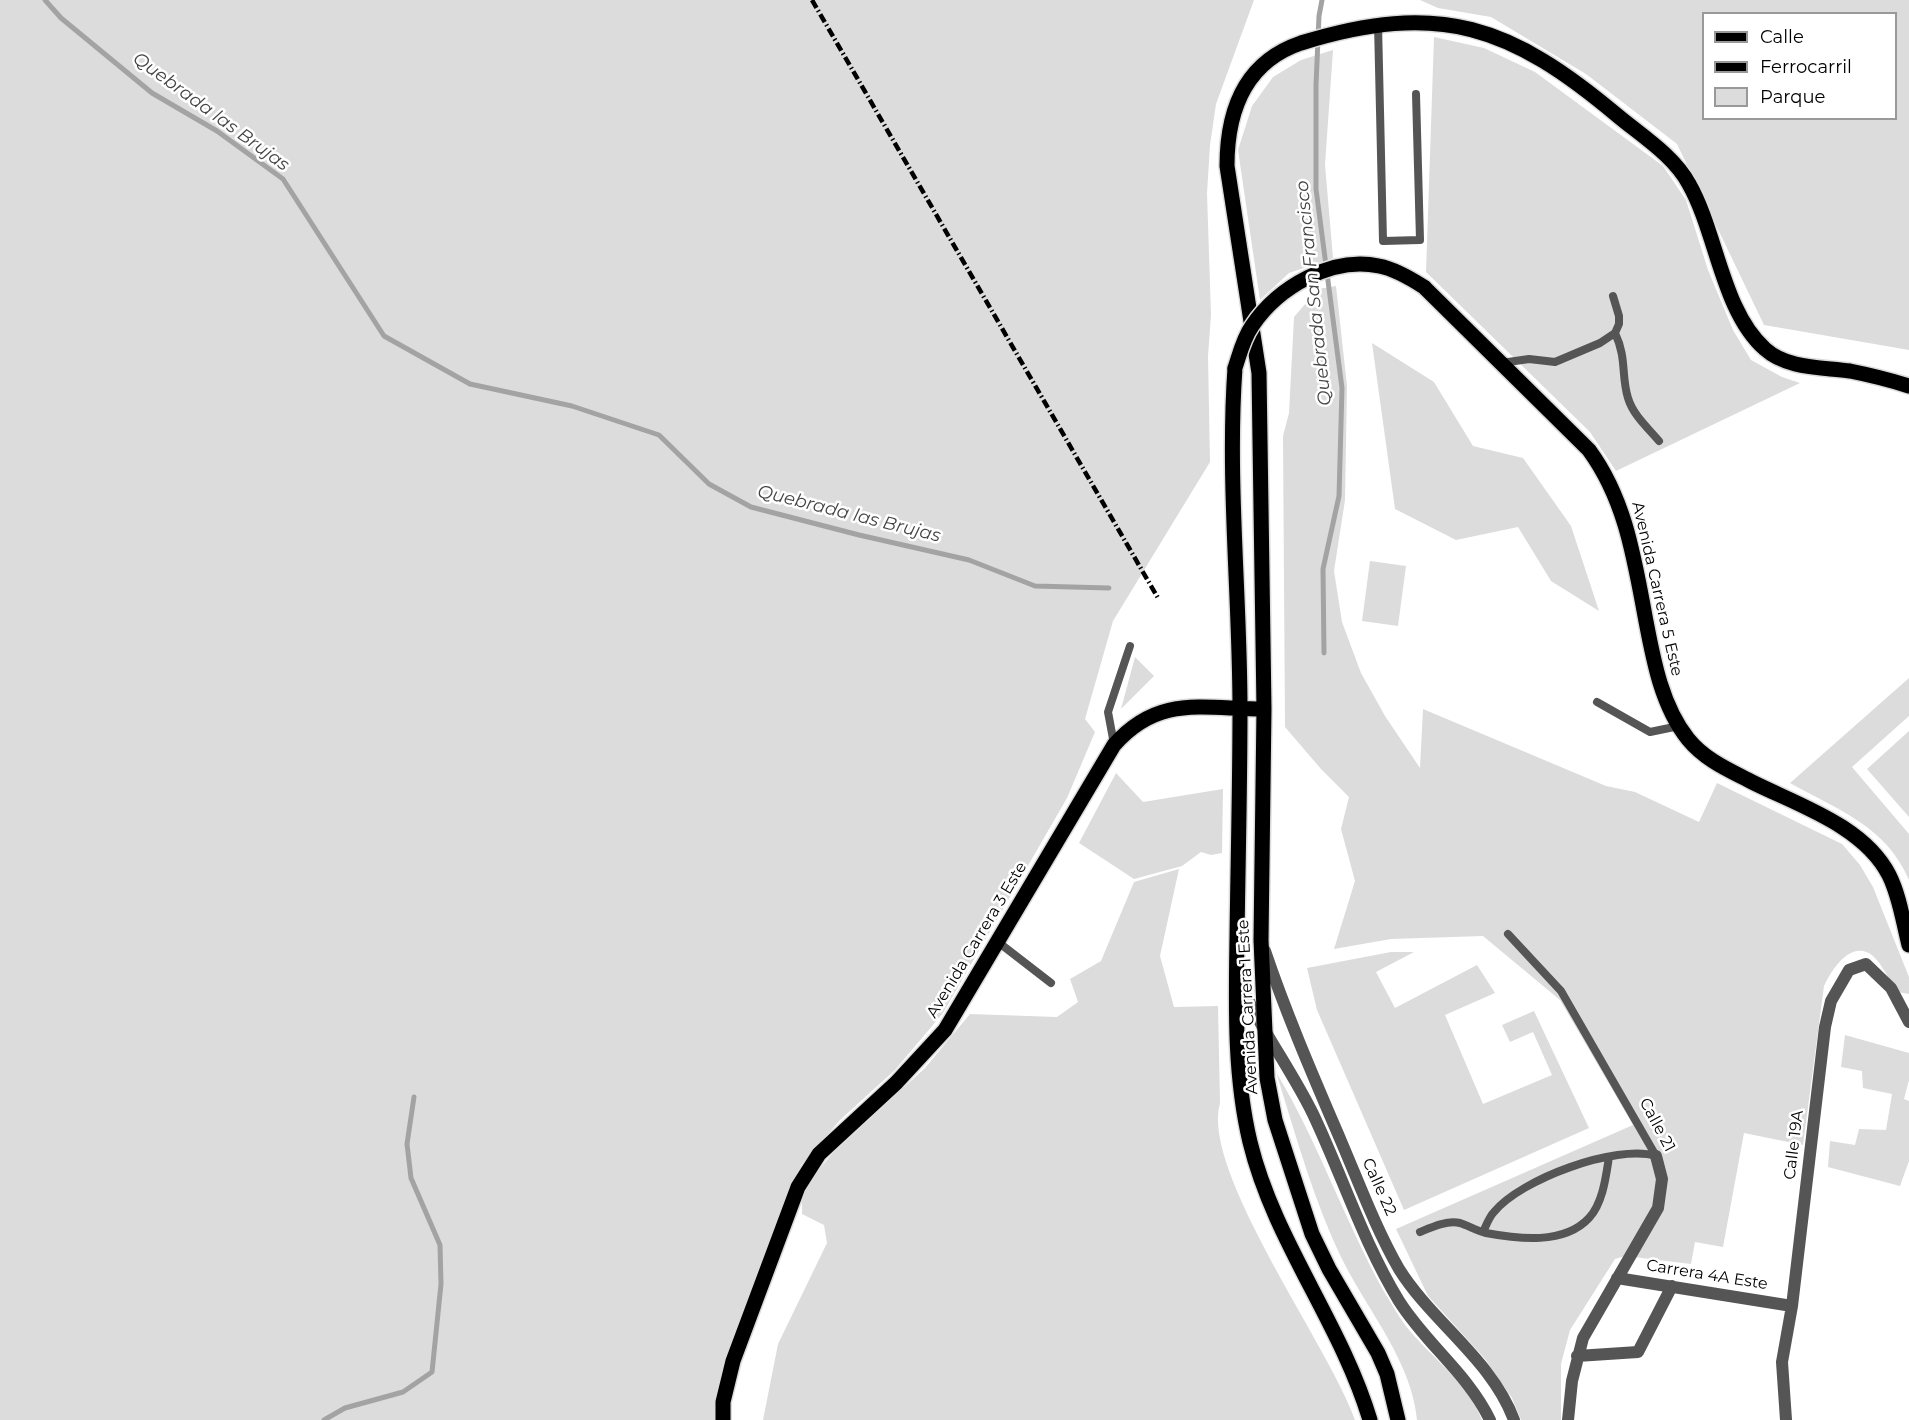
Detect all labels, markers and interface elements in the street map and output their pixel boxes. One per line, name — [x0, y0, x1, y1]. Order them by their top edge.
legend — [1702, 12, 1897, 120]
text: Calle — [1760, 26, 1804, 48]
water label: Quebrada las Brujas — [129, 48, 293, 176]
text: Ferrocarril — [1760, 56, 1852, 78]
text: Parque — [1760, 86, 1825, 108]
water label: Quebrada San Francisco — [1291, 179, 1337, 407]
water label: Quebrada las Brujas — [755, 481, 943, 547]
street label: Avenida Carrera 5 Este — [1628, 500, 1686, 678]
street label: Avenida Carrera 3 Este — [923, 859, 1031, 1021]
street label: Avenida Carrera 1 Este — [1234, 919, 1262, 1095]
street label: Calle 21 — [1635, 1095, 1679, 1155]
street label: Calle 19A — [1780, 1109, 1808, 1181]
street label: Calle 22 — [1358, 1155, 1400, 1219]
street label: Carrera 4A Este — [1645, 1256, 1769, 1294]

